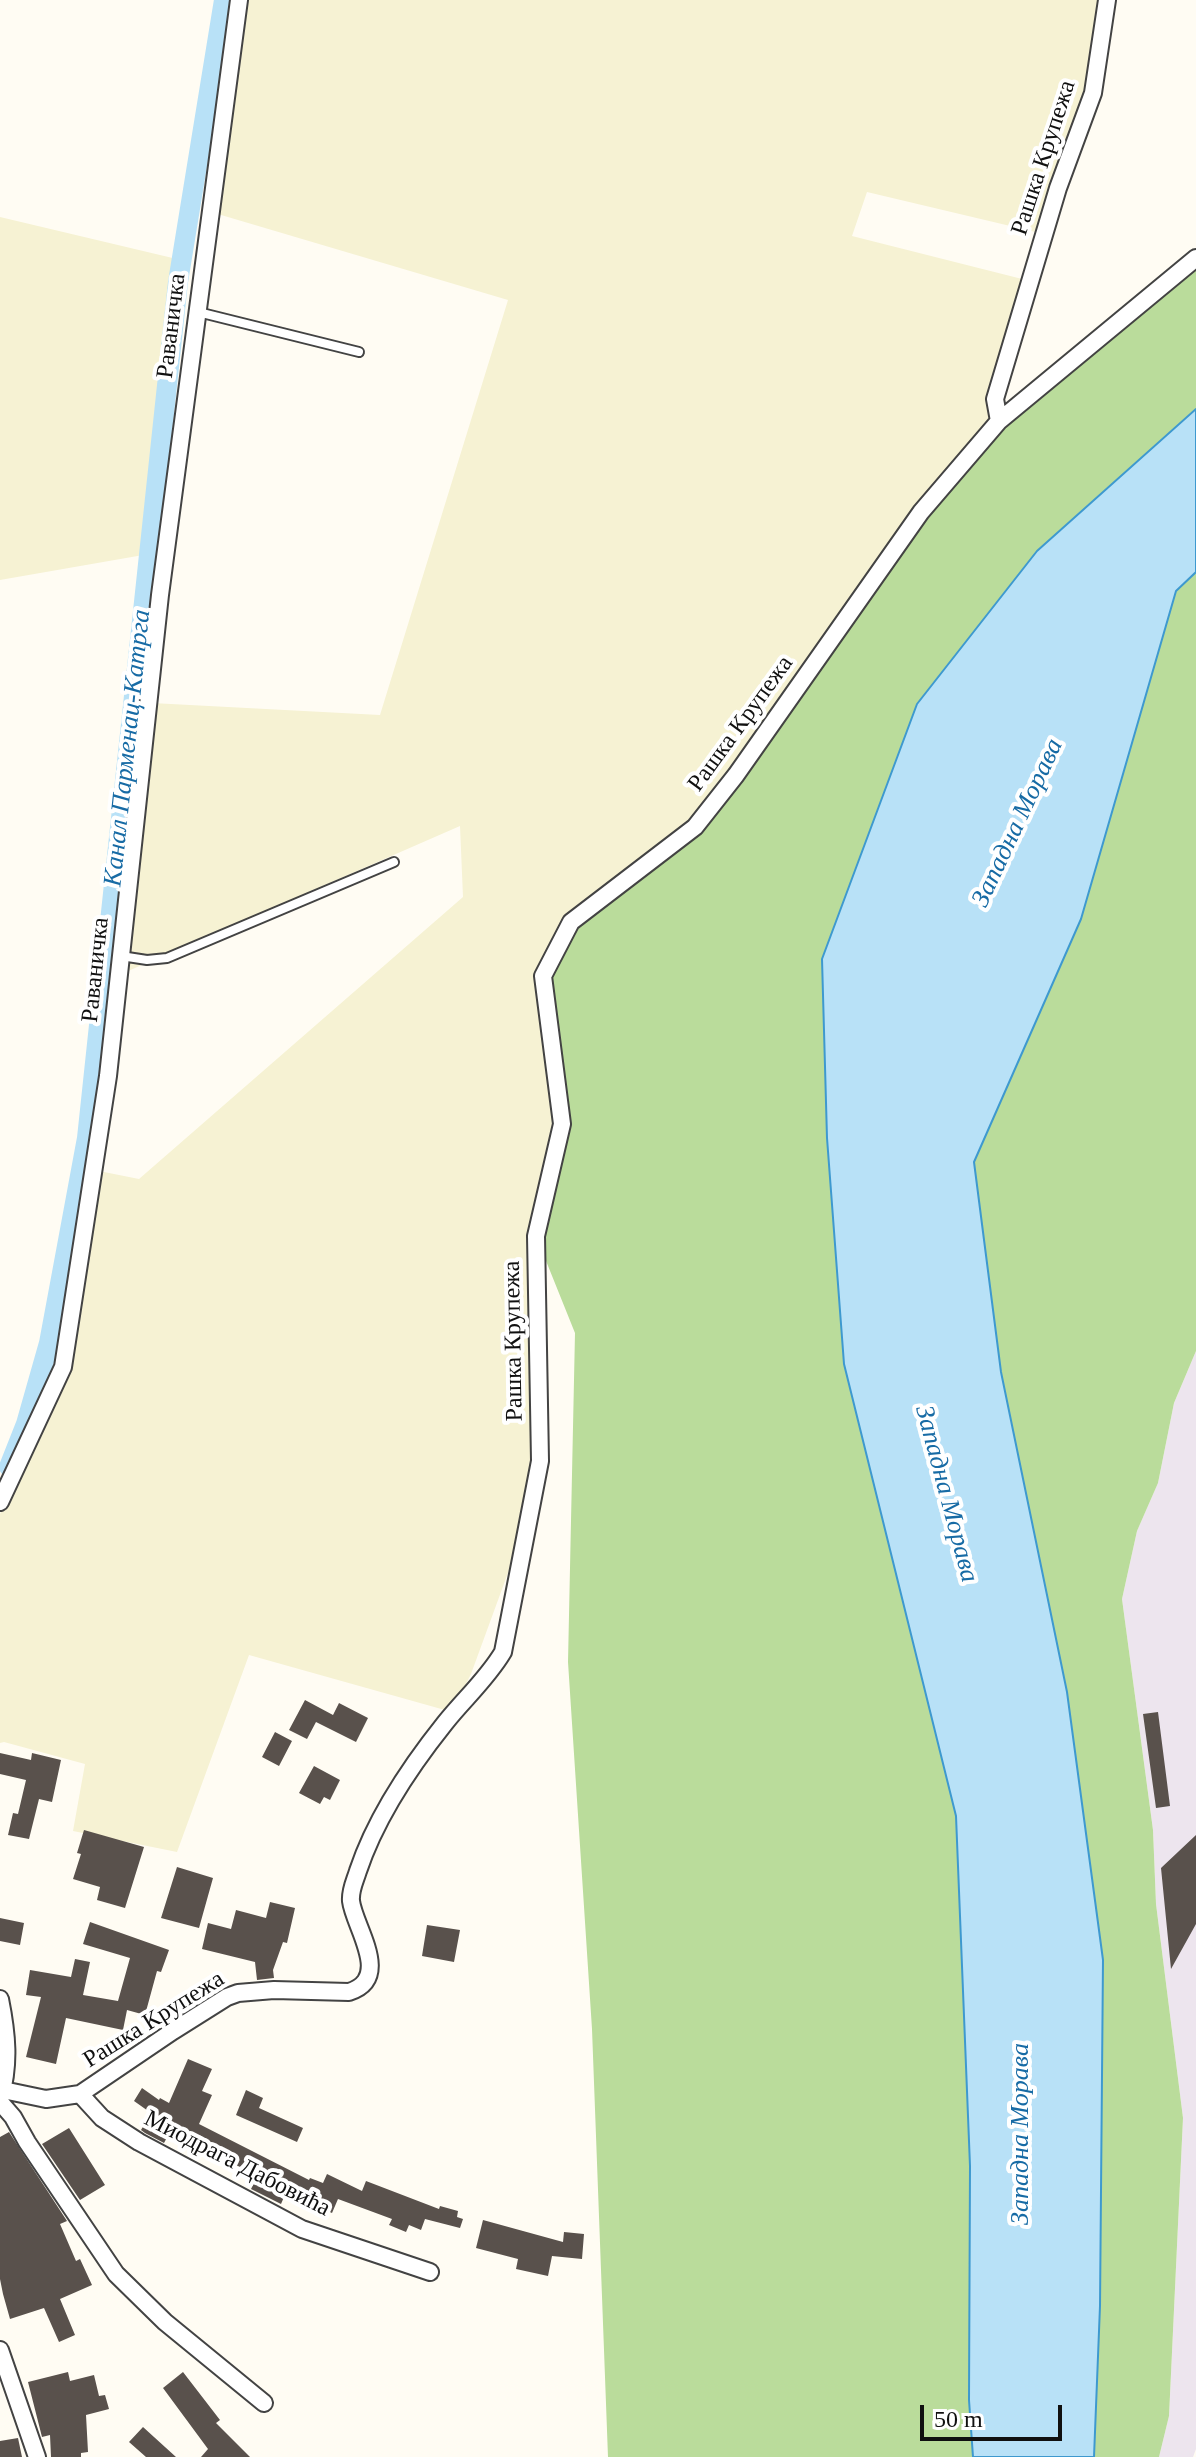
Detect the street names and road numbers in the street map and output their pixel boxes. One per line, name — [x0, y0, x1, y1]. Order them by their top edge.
street label: Рашка Крупежа — [1005, 77, 1083, 239]
street label: Раваничка — [151, 272, 193, 380]
street label: Рашка Крупежа — [682, 650, 800, 798]
street label: Раваничка — [76, 916, 116, 1024]
street label: Рашка Крупежа — [498, 1260, 530, 1422]
street label: Рашка Крупежа — [78, 1965, 230, 2075]
street label: Миодрага Дабовића — [139, 2105, 335, 2223]

